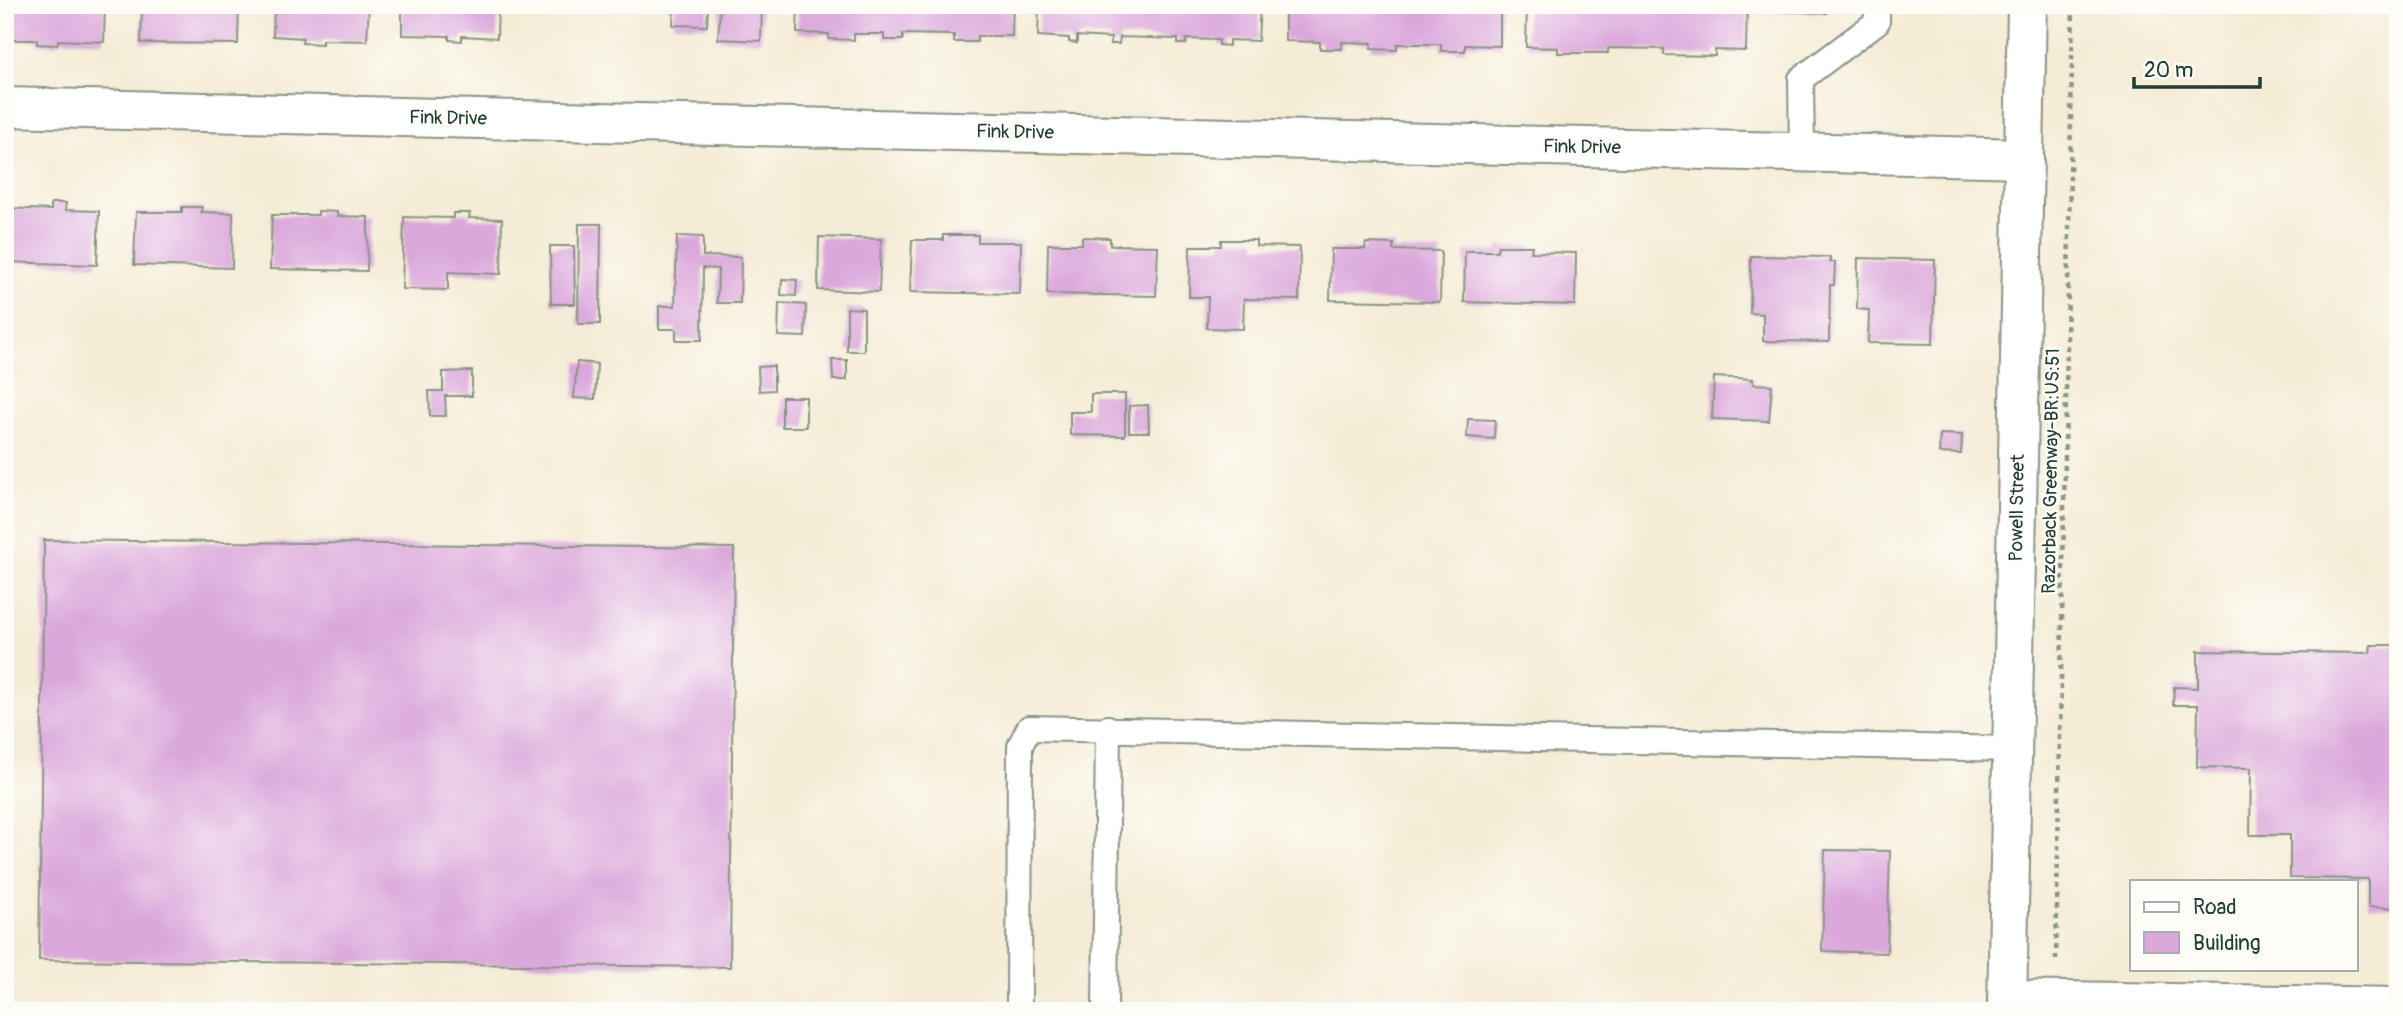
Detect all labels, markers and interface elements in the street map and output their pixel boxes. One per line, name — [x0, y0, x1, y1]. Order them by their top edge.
scale bar — [2134, 46, 2260, 90]
text: 20 m — [2144, 57, 2193, 84]
street label: Fink Drive — [409, 105, 488, 131]
street label: Fink Drive — [976, 119, 1055, 145]
street label: Fink Drive — [1543, 134, 1622, 160]
street label: Razorback Greenway-BR:US:51 — [2037, 348, 2065, 594]
street label: Powell Street — [2004, 454, 2030, 562]
legend — [2130, 880, 2358, 970]
text: Road — [2193, 894, 2237, 921]
text: Building — [2193, 930, 2260, 957]

